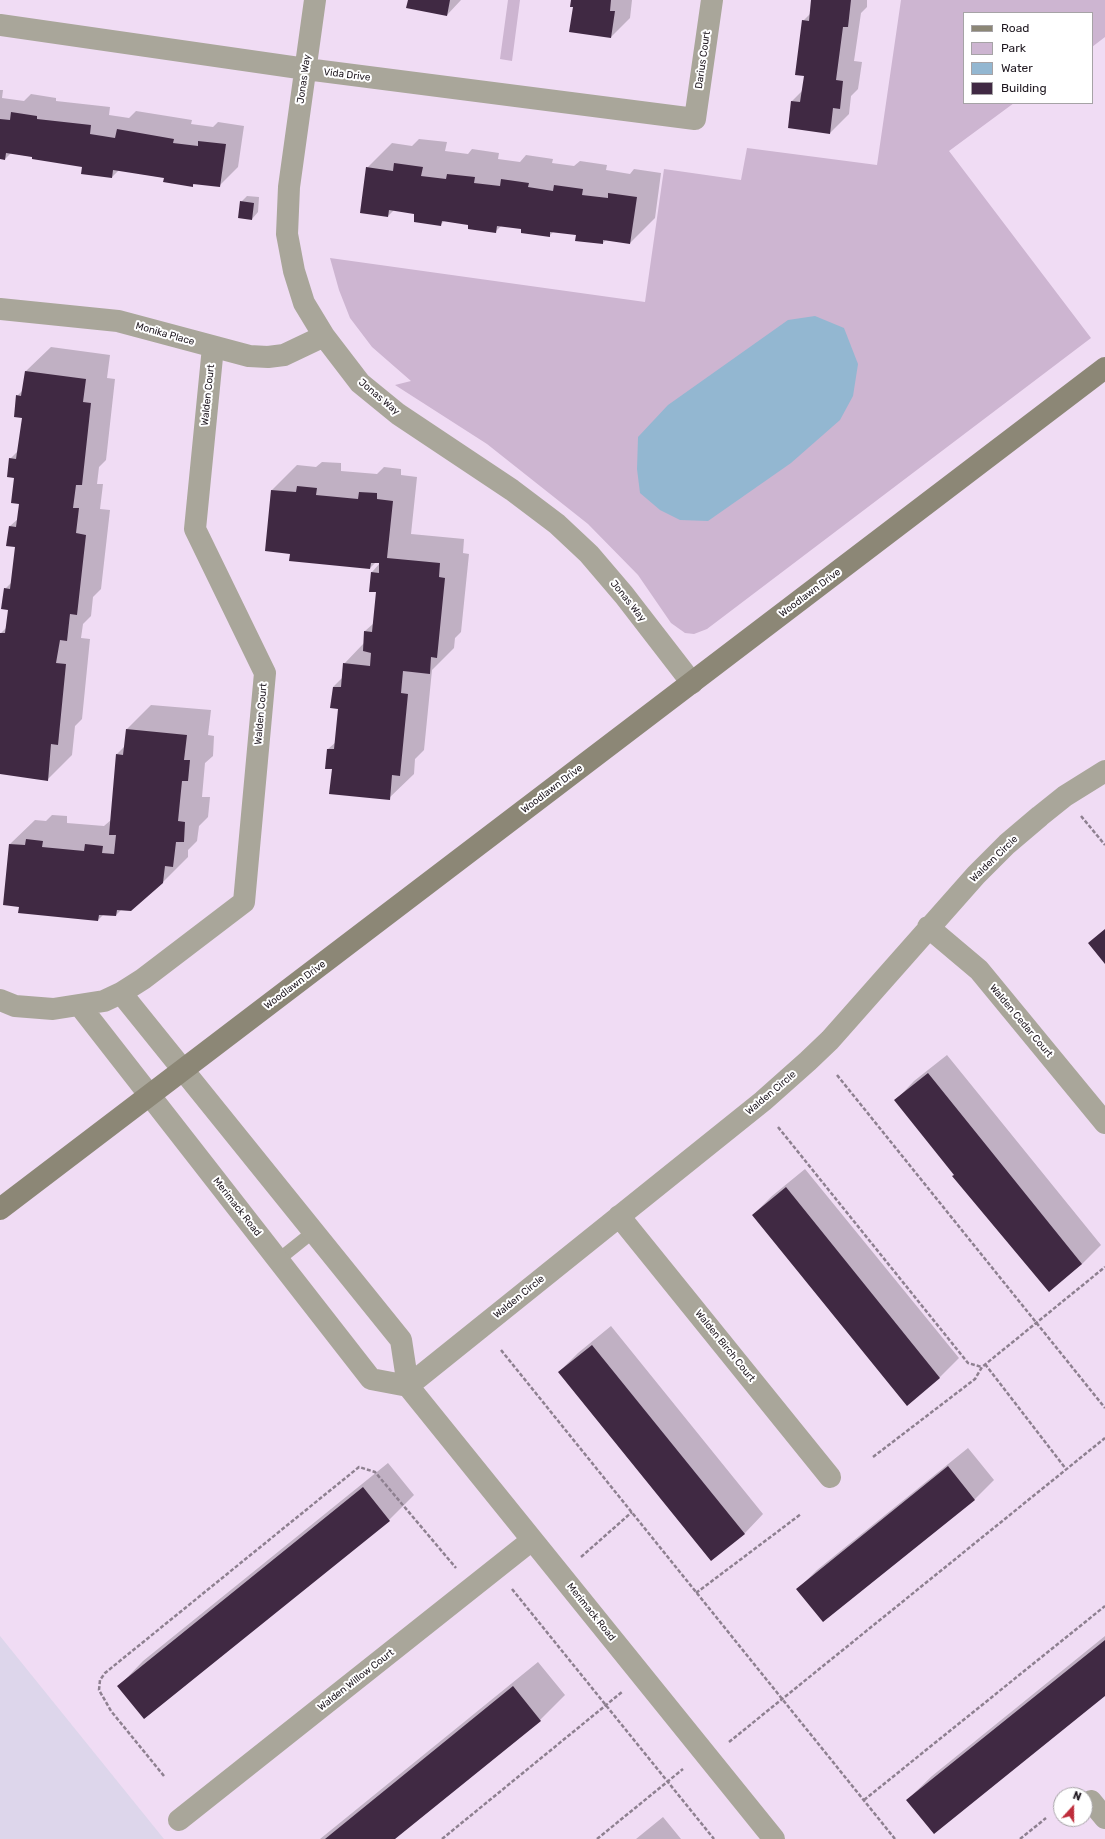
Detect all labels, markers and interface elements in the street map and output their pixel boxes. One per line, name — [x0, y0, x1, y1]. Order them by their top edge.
legend — [963, 12, 1093, 104]
text: Road — [1001, 21, 1029, 35]
street label: Darius Court — [693, 30, 713, 90]
text: Park — [1001, 41, 1026, 55]
street label: Jonas Way — [295, 53, 313, 105]
text: Water — [1001, 61, 1033, 75]
street label: Vida Drive — [323, 66, 371, 84]
text: Building — [1001, 81, 1047, 95]
street label: Monika Place — [134, 320, 196, 348]
street label: Walden Court — [199, 364, 217, 426]
street label: Jonas Way — [356, 376, 402, 418]
street label: Woodlawn Drive — [777, 566, 843, 620]
street label: Jonas Way — [608, 578, 648, 624]
street label: Walden Court — [252, 683, 270, 745]
street label: Woodlawn Drive — [519, 762, 585, 816]
street label: Walden Circle — [967, 833, 1021, 885]
street label: Woodlawn Drive — [262, 958, 328, 1012]
street label: Walden Cedar Court — [987, 982, 1055, 1060]
street label: Walden Circle — [743, 1068, 799, 1118]
street label: Merimack Road — [210, 1175, 264, 1239]
street label: Walden Circle — [491, 1273, 547, 1321]
street label: Walden Birch Court — [692, 1308, 758, 1384]
street label: Merimack Road — [564, 1581, 618, 1643]
street label: Walden Willow Court — [316, 1647, 396, 1713]
north arrow — [1053, 1787, 1093, 1827]
text: N — [1071, 1789, 1083, 1804]

